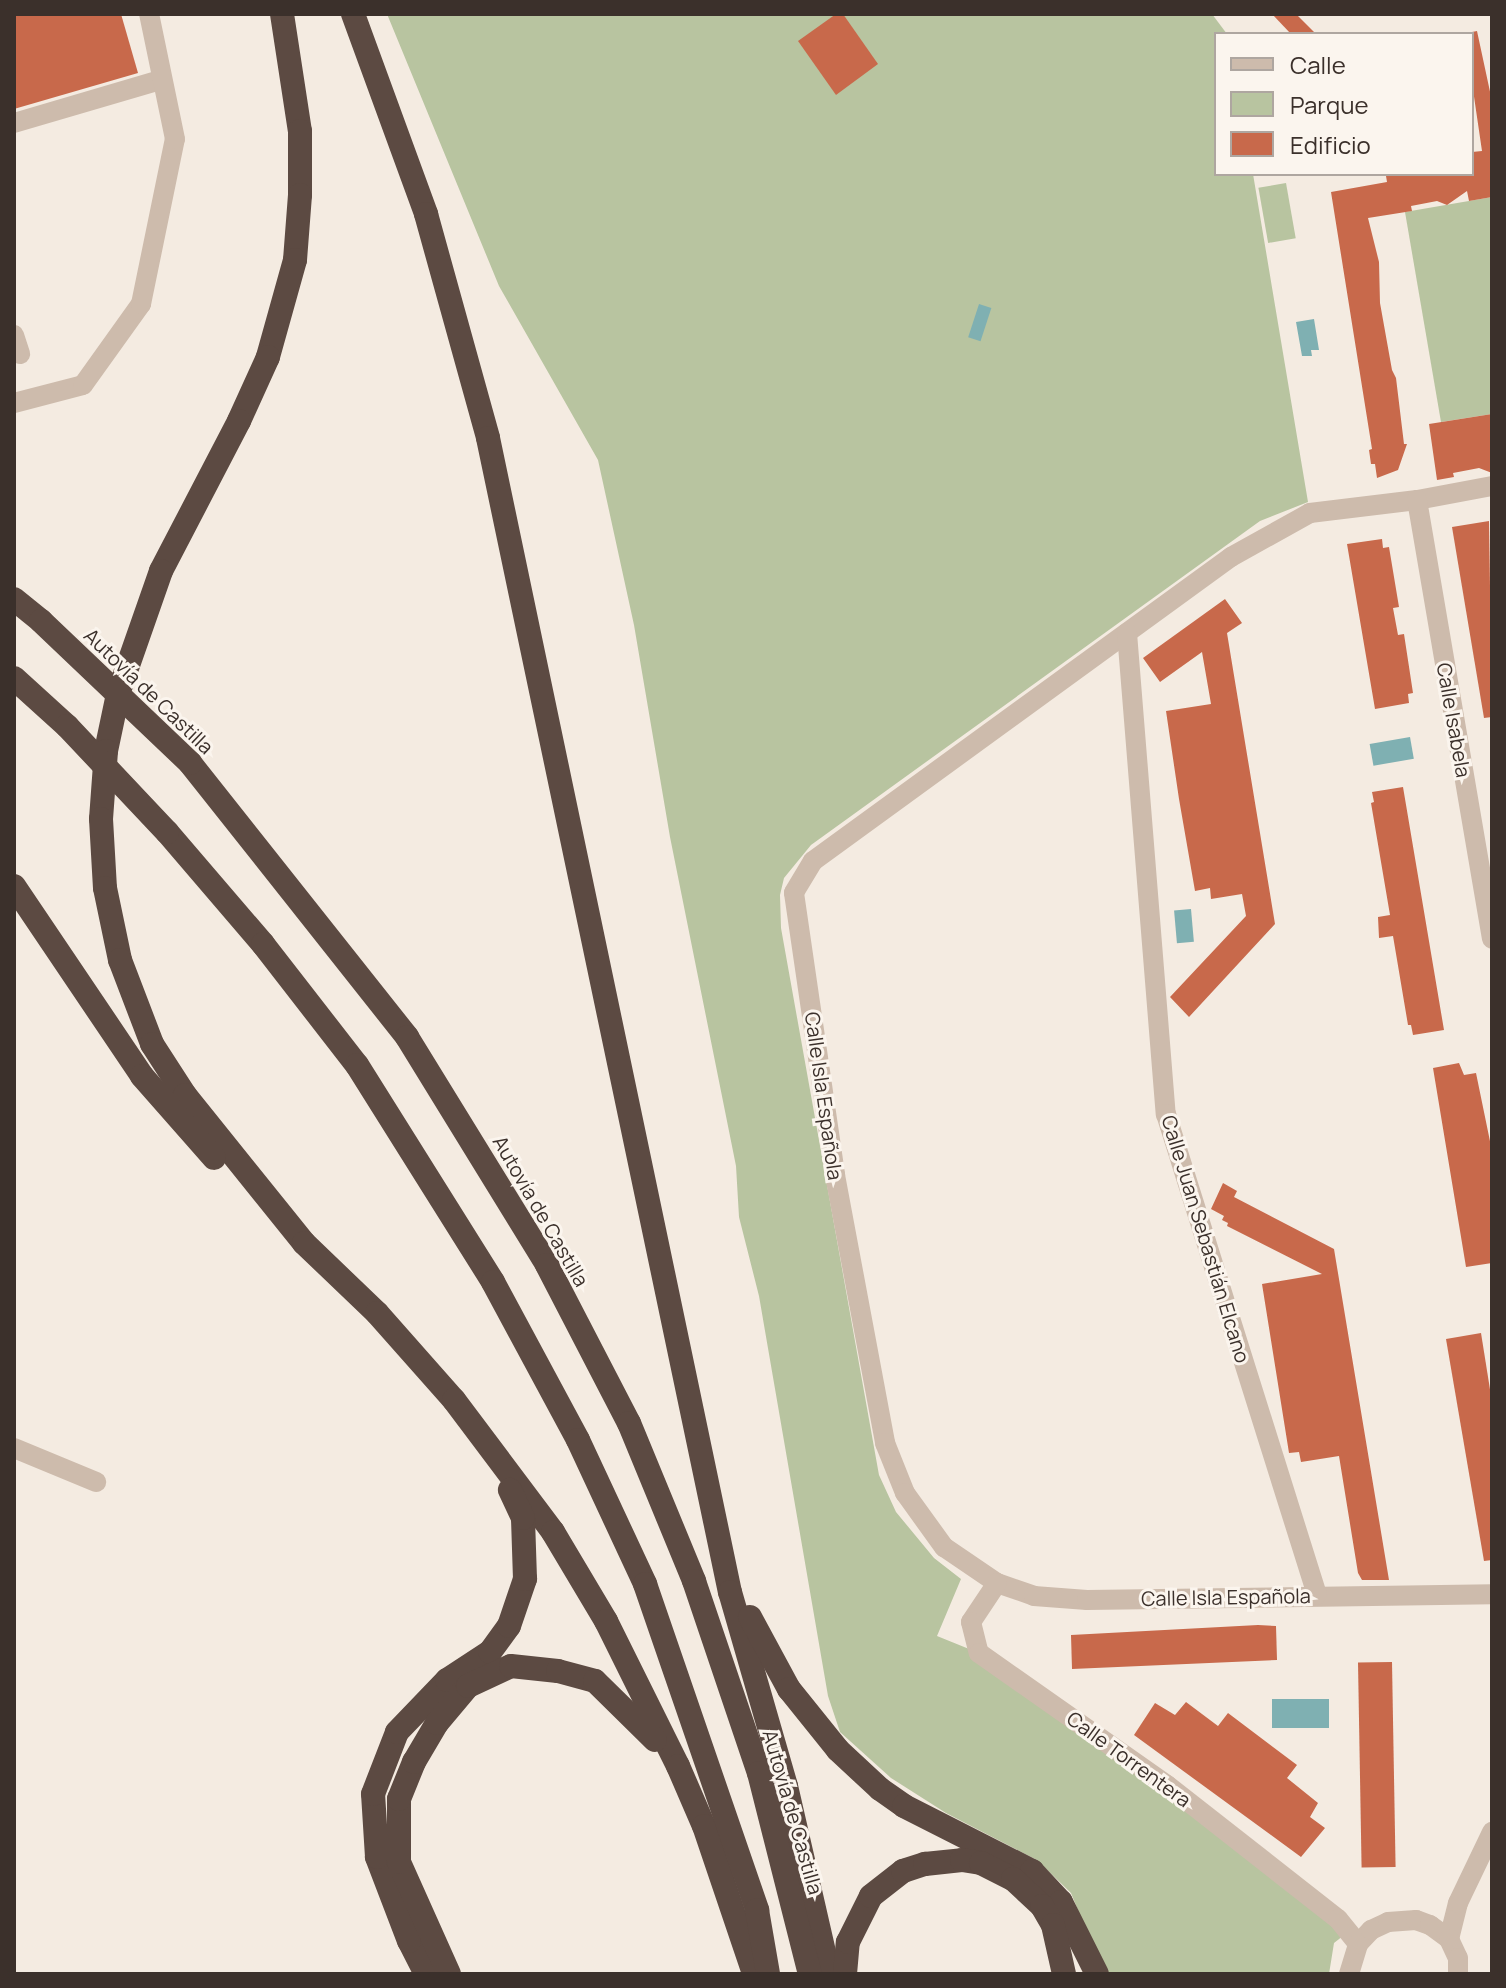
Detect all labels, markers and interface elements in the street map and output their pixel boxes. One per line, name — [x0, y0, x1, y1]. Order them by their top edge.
legend — [1214, 32, 1474, 176]
text: Calle — [1290, 48, 1346, 81]
text: Parque — [1290, 88, 1368, 121]
text: Edificio — [1290, 128, 1371, 161]
street label: Autovía de Castilla — [79, 623, 219, 759]
street label: Calle Isabela — [1432, 661, 1476, 779]
street label: Calle Isla Española — [800, 1010, 848, 1182]
street label: Calle Juan Sebastián Elcano — [1157, 1112, 1255, 1366]
street label: Autovía de Castilla — [488, 1131, 594, 1291]
street label: Calle Isla Española — [1141, 1584, 1311, 1610]
street label: Calle Torrentera — [1062, 1706, 1196, 1812]
street label: Autovía de Castilla — [758, 1727, 828, 1897]

